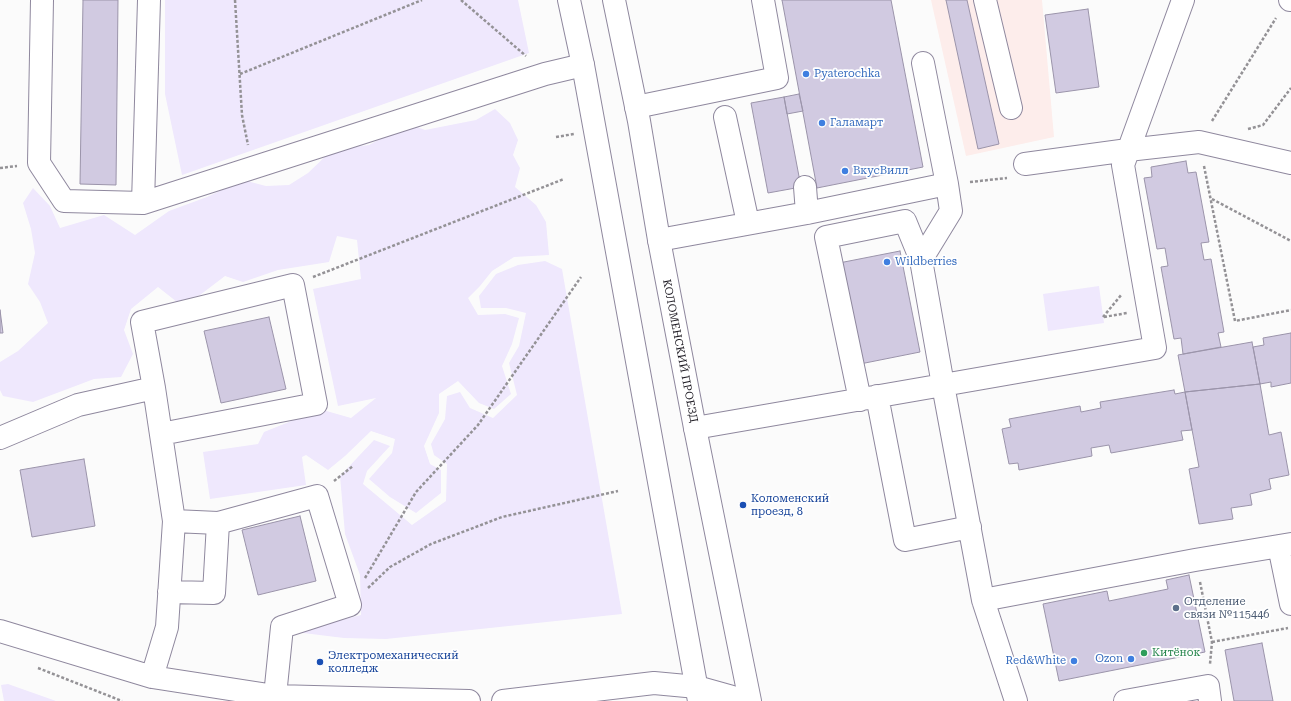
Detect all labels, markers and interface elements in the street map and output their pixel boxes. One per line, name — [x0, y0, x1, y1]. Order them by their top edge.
place label: Pyaterochka — [814, 67, 880, 81]
marker: Pyaterochka — [801, 69, 811, 79]
place label: Галамарт — [830, 116, 883, 130]
marker: Галамарт — [817, 118, 827, 128]
place label: ВкусВилл — [853, 164, 909, 178]
marker: ВкусВилл — [840, 166, 850, 176]
place label: Wildberries — [895, 255, 957, 269]
marker: Wildberries — [882, 257, 892, 267]
street label: КОЛОМЕНСКИЙ ПРОЕЗД — [660, 278, 700, 424]
place label: Коломенский проезд, 8 — [751, 492, 829, 518]
marker: Коломенский проезд, 8 — [738, 500, 748, 510]
place label: Отделение связи №115446 — [1184, 595, 1270, 621]
marker: Отделение связи №115446 — [1171, 603, 1181, 613]
place label: Китёнок — [1152, 646, 1200, 660]
marker: Китёнок — [1139, 648, 1149, 658]
place label: Электромеханический колледж — [328, 649, 459, 675]
place label: Ozon — [1095, 652, 1123, 666]
place label: Red&White — [1006, 654, 1066, 668]
marker: Ozon — [1126, 654, 1136, 664]
marker: Red&White — [1069, 656, 1079, 666]
marker: Электромеханический колледж — [315, 657, 325, 667]

